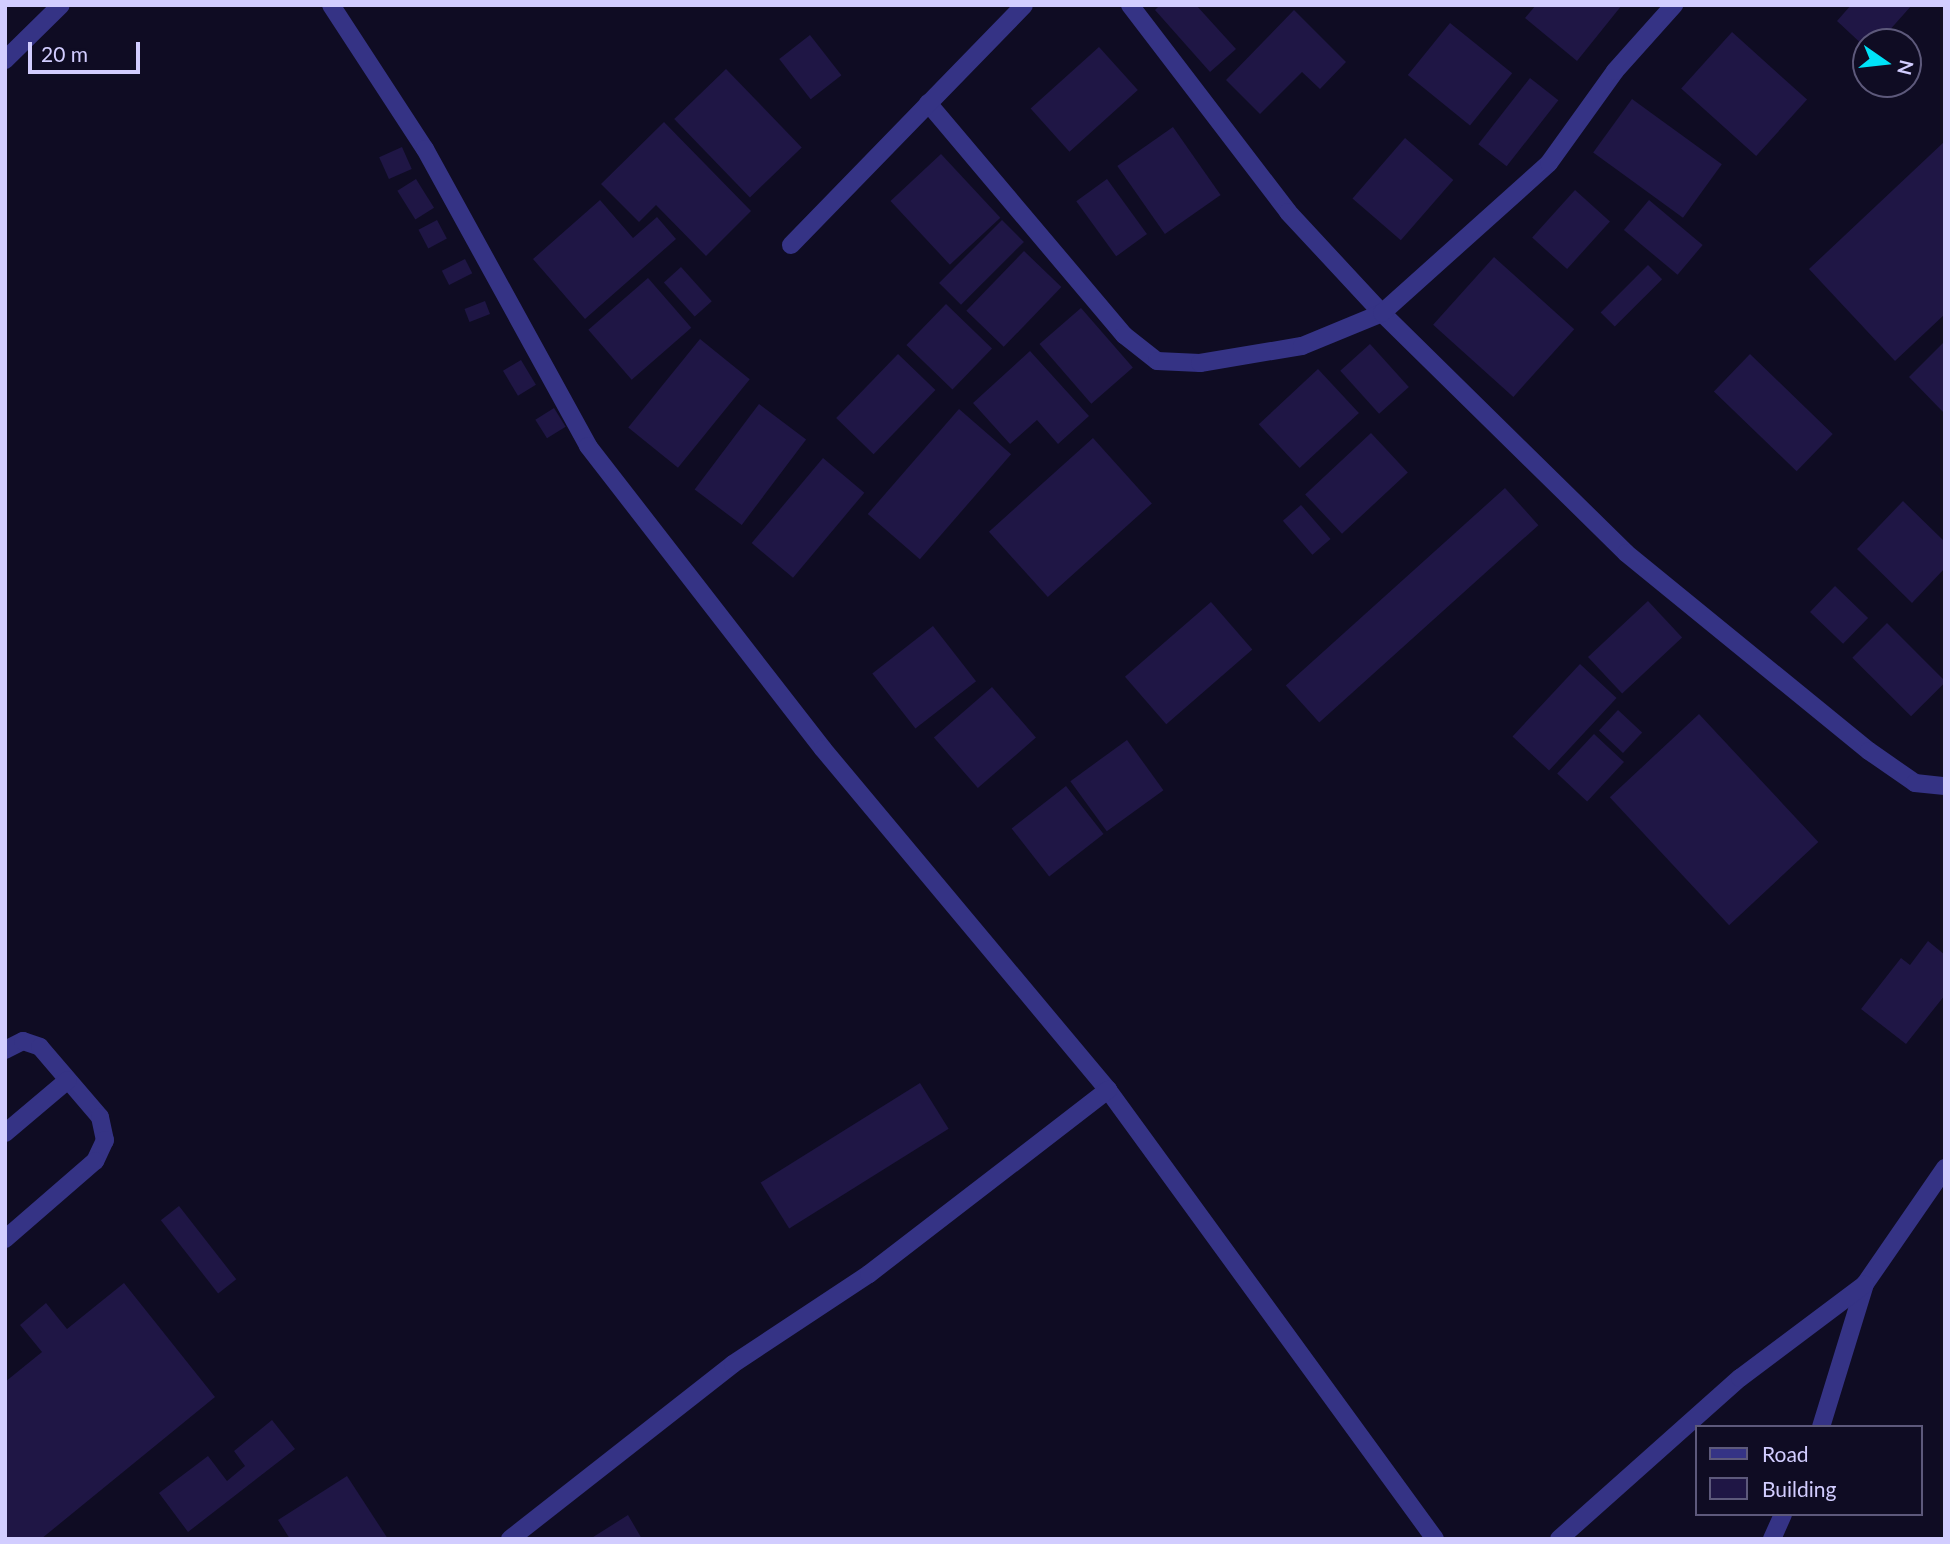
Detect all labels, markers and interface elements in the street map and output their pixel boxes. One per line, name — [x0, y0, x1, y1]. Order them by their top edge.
scale bar — [32, 28, 144, 72]
north arrow — [1852, 28, 1922, 98]
text: 20 m — [41, 41, 88, 66]
text: N — [1893, 58, 1919, 78]
legend — [1694, 1425, 1922, 1516]
text: Road — [1762, 1441, 1809, 1466]
text: Building — [1762, 1476, 1837, 1501]

